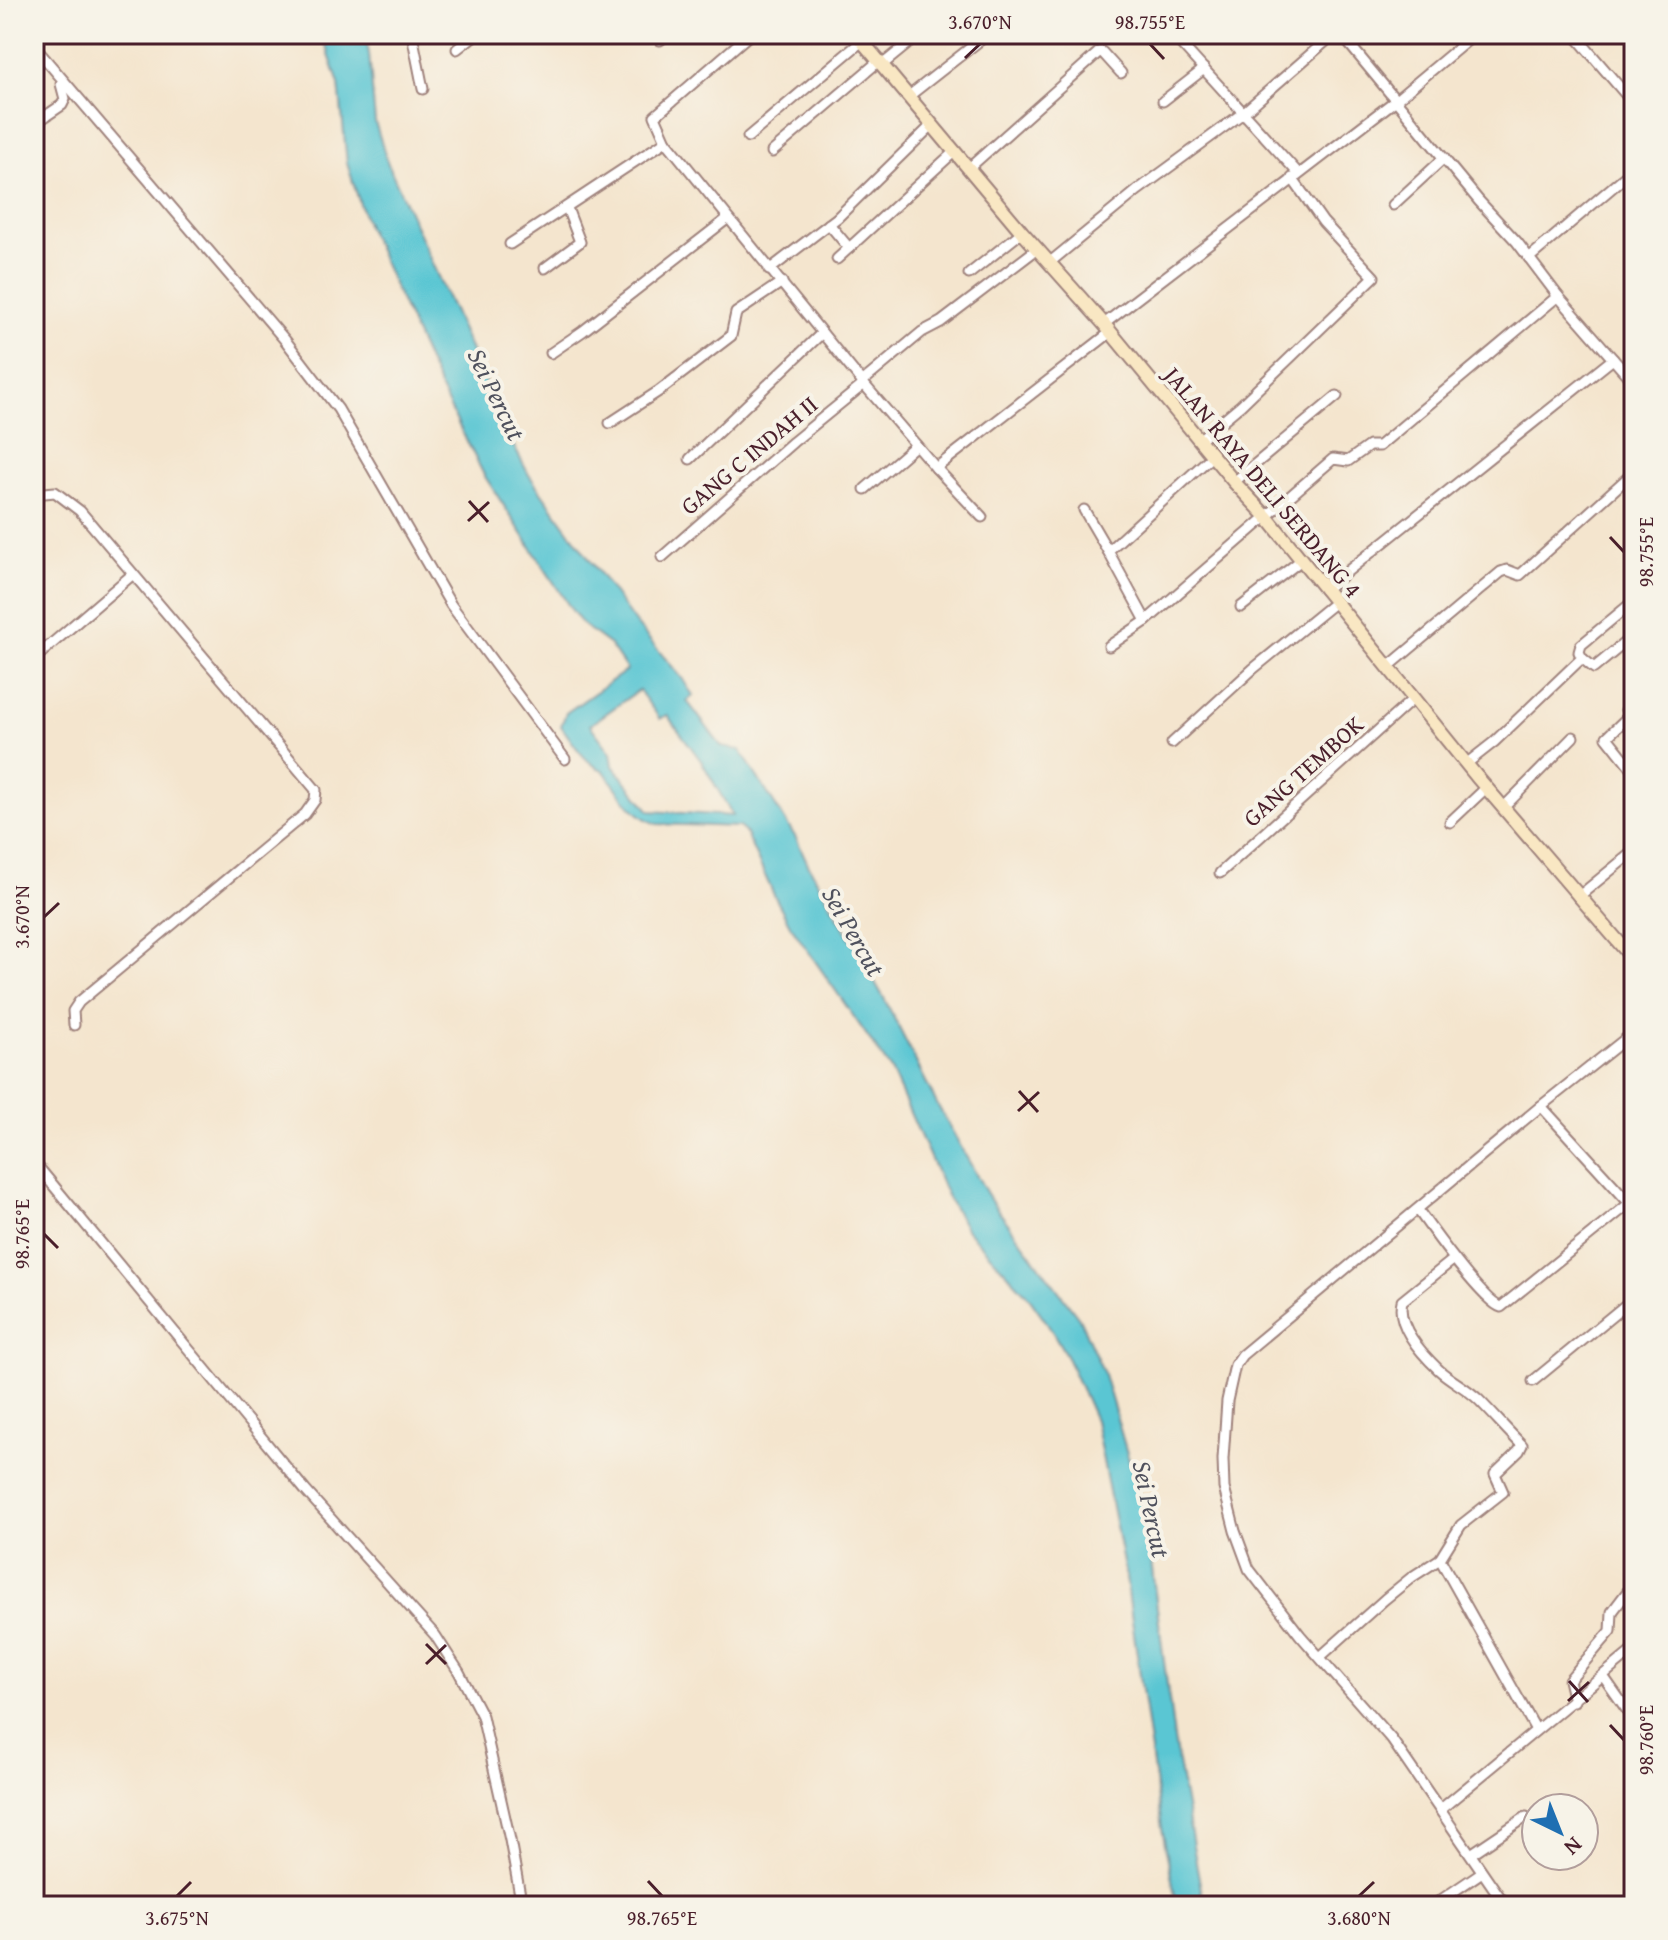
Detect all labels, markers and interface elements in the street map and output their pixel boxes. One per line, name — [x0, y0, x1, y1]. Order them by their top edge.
text: 3.670°N — [948, 7, 1012, 36]
text: 98.755°E — [1115, 7, 1185, 36]
water label: Sei Percut — [458, 341, 536, 447]
street label: JALAN RAYA DELI SERDANG 4 — [1154, 357, 1370, 605]
street label: GANG C INDAH II — [673, 387, 825, 523]
text: 98.755°E — [1631, 517, 1660, 587]
street label: GANG TEMBOK — [1235, 707, 1372, 835]
water label: Sei Percut — [813, 879, 896, 984]
text: 3.670°N — [7, 885, 36, 949]
text: 98.765°E — [7, 1199, 36, 1269]
water label: Sei Percut — [1123, 1457, 1181, 1562]
text: 98.760°E — [1631, 1705, 1660, 1775]
north arrow — [1520, 1792, 1600, 1872]
text: N — [1557, 1830, 1590, 1864]
text: 3.675°N — [145, 1903, 209, 1932]
text: 98.765°E — [627, 1903, 697, 1932]
text: 3.680°N — [1327, 1903, 1391, 1932]

